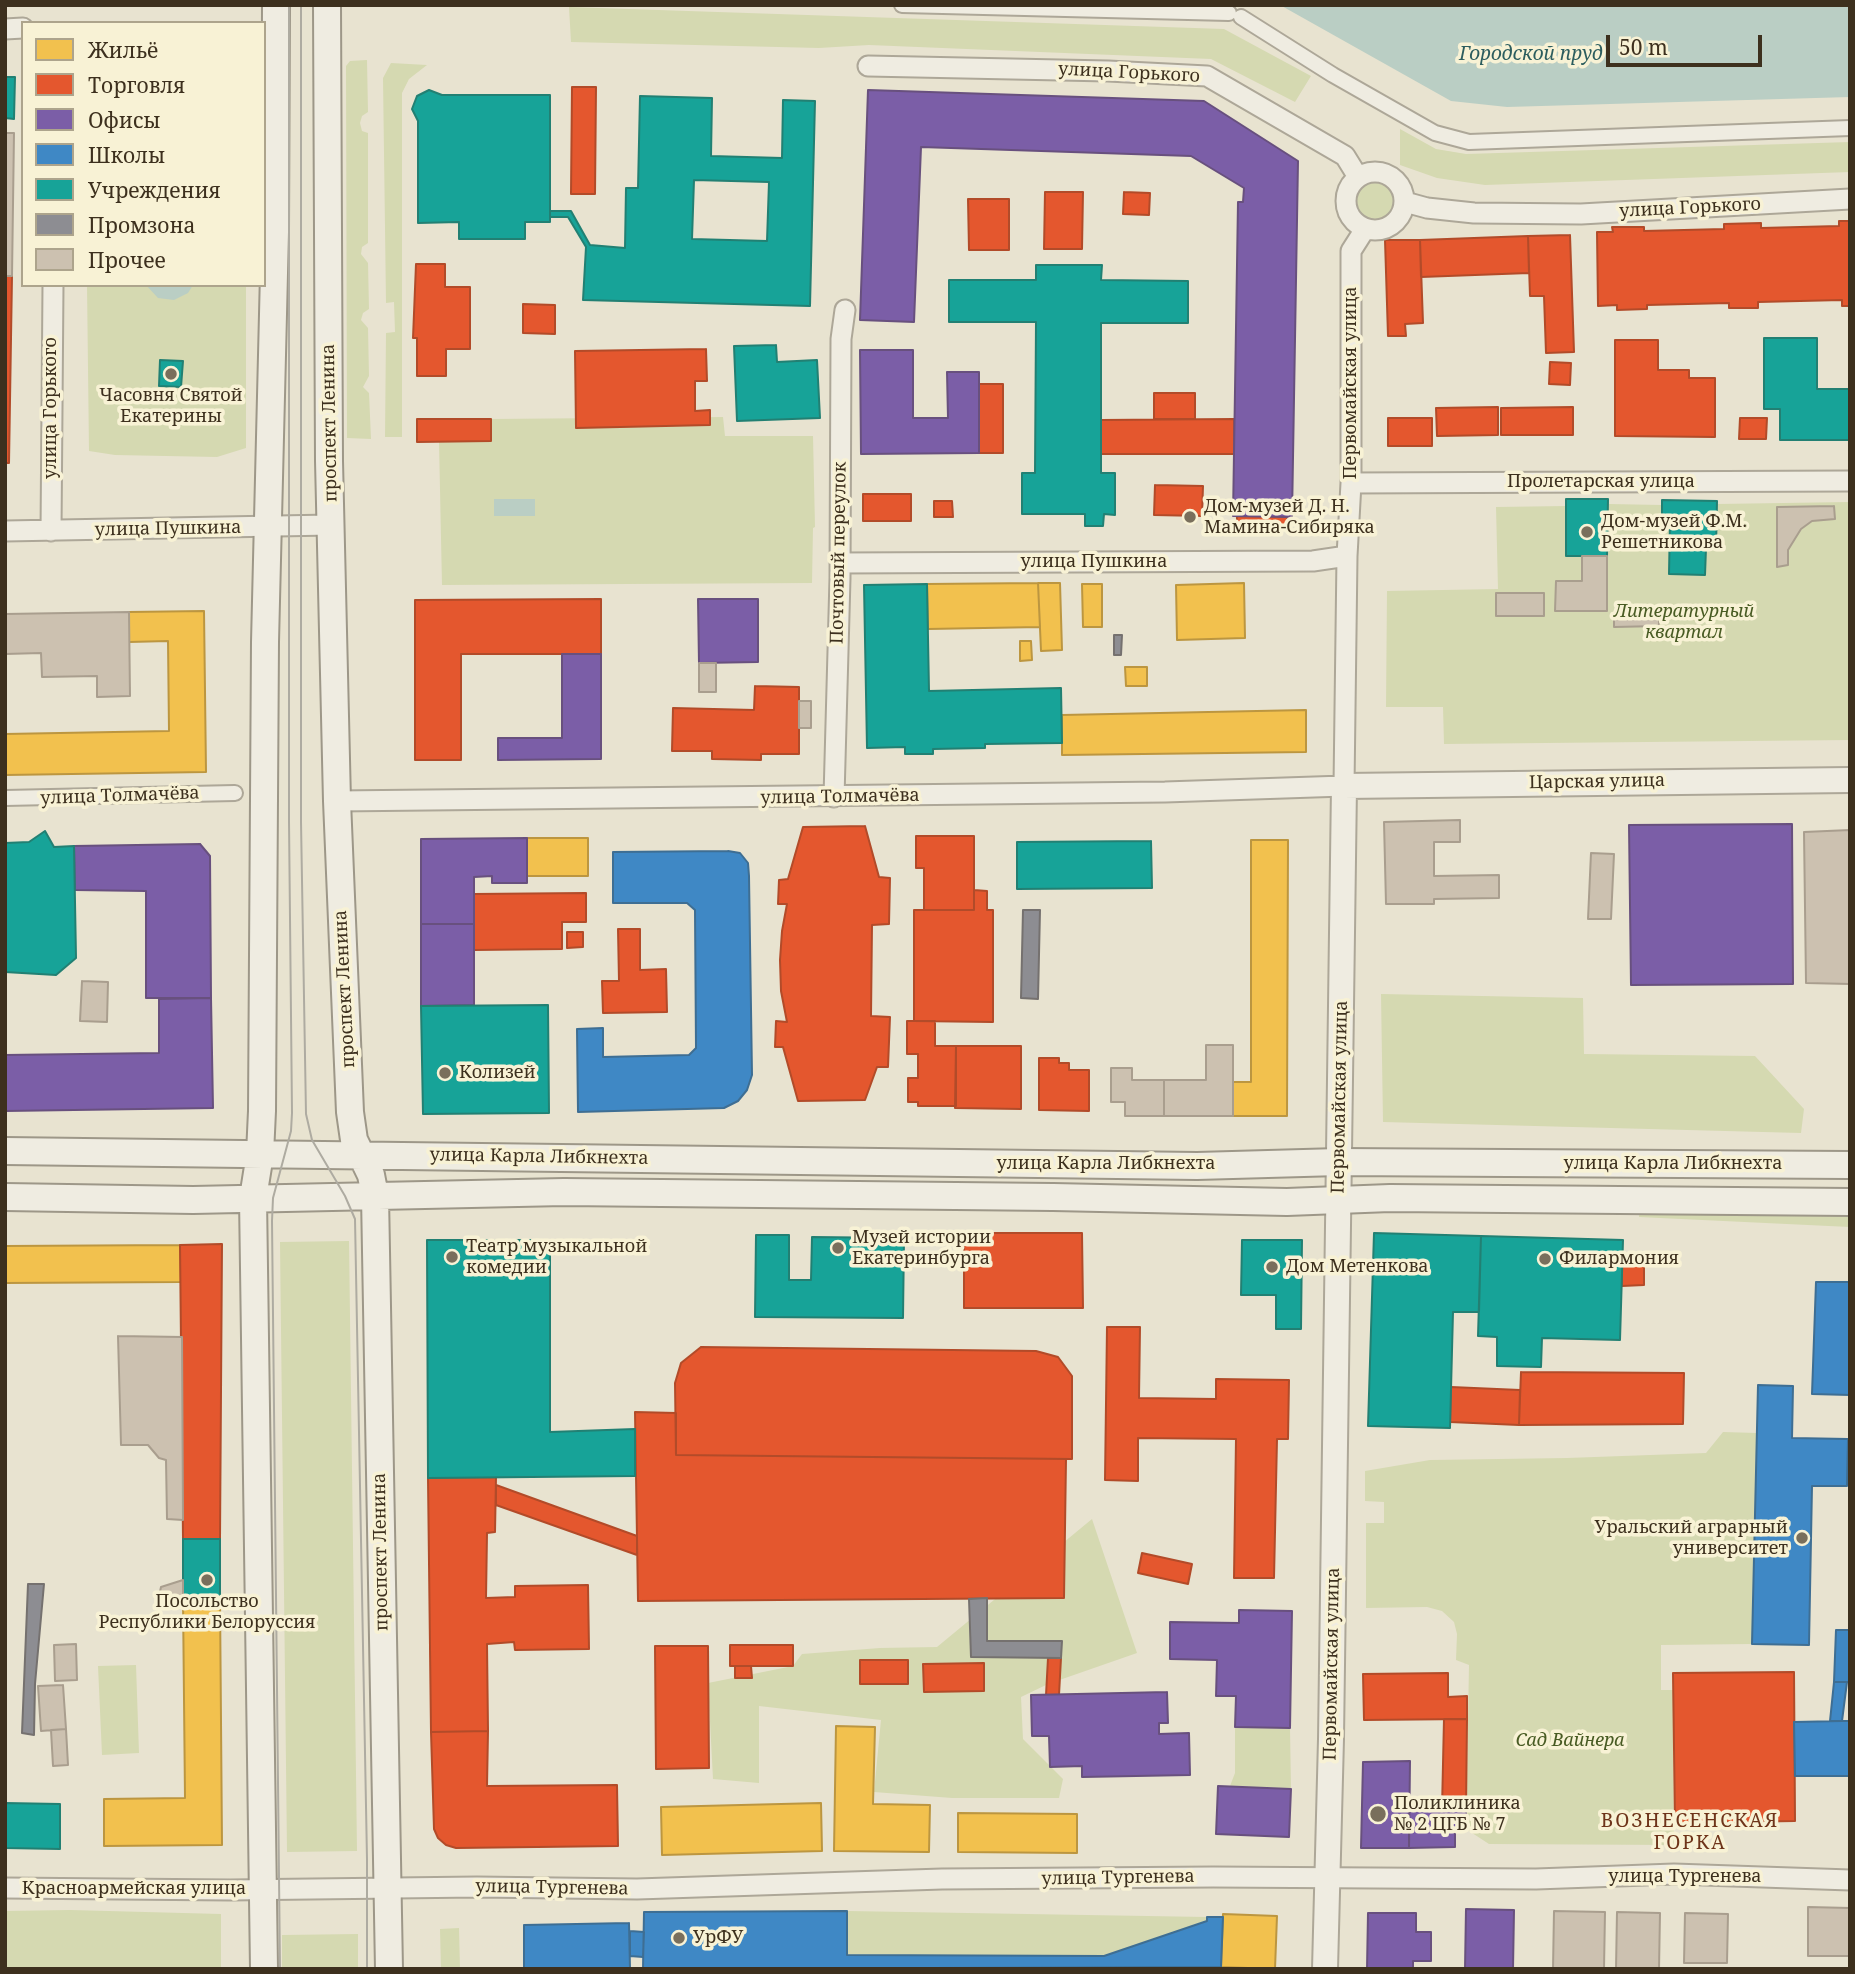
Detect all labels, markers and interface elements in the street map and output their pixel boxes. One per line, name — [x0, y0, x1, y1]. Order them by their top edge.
legend — [21, 21, 266, 287]
scale bar — [1610, 21, 1766, 65]
text: 50 m — [1619, 33, 1668, 61]
text: Жильё — [88, 36, 158, 64]
water label: Городской пруд — [1459, 44, 1603, 66]
street label: улица Горького — [1058, 59, 1200, 87]
text: Торговля — [88, 71, 185, 99]
text: Офисы — [88, 106, 160, 134]
text: Школы — [88, 141, 165, 169]
text: Учреждения — [88, 176, 221, 204]
street label: улица Горького — [1619, 194, 1761, 222]
text: Промзона — [88, 211, 196, 239]
text: Прочее — [88, 246, 166, 274]
street label: Первомайская улица — [1340, 286, 1362, 480]
street label: улица Горького — [40, 337, 62, 479]
street label: проспект Ленина — [318, 344, 342, 502]
marker: Часовня Святой Екатерины — [163, 366, 179, 382]
place label: Часовня Святой Екатерины — [99, 385, 243, 428]
street label: Почтовый переулок — [827, 462, 851, 644]
street label: Пролетарская улица — [1507, 471, 1695, 493]
place label: Дом-музей Д. Н. Мамина-Сибиряка — [1204, 496, 1375, 538]
marker: Дом-музей Д. Н. Мамина-Сибиряка — [1182, 509, 1198, 525]
place label: Дом-музей Ф.М. Решетникова — [1601, 511, 1747, 554]
street label: улица Пушкина — [94, 517, 242, 541]
marker: Дом-музей Ф.М. Решетникова — [1579, 524, 1595, 540]
street label: улица Пушкина — [1021, 551, 1167, 573]
park label: Литературный квартал — [1614, 601, 1754, 644]
street label: Царская улица — [1529, 770, 1665, 794]
street label: улица Толмачёва — [40, 782, 200, 810]
street label: улица Толмачёва — [760, 785, 920, 809]
street label: проспект Ленина — [330, 909, 360, 1069]
street label: Первомайская улица — [1328, 1000, 1352, 1194]
place label: Колизей — [459, 1062, 536, 1084]
marker: Колизей — [437, 1065, 453, 1081]
street label: улица Карла Либкнехта — [429, 1144, 649, 1170]
street label: улица Карла Либкнехта — [997, 1153, 1215, 1175]
street label: улица Карла Либкнехта — [1564, 1153, 1782, 1175]
place label: Музей истории Екатеринбурга — [852, 1227, 991, 1270]
place label: Театр музыкальной комедии — [466, 1236, 647, 1278]
marker: Музей истории Екатеринбурга — [830, 1240, 846, 1256]
place label: Филармония — [1559, 1248, 1679, 1270]
marker: Театр музыкальной комедии — [444, 1249, 460, 1265]
marker: Филармония — [1537, 1251, 1553, 1267]
place label: Дом Метенкова — [1286, 1256, 1429, 1278]
marker: Дом Метенкова — [1264, 1259, 1280, 1275]
street label: проспект Ленина — [369, 1473, 393, 1631]
place label: Уральский аграрный университет — [1594, 1517, 1788, 1560]
marker: Уральский аграрный университет — [1794, 1530, 1810, 1546]
street label: Первомайская улица — [1320, 1567, 1344, 1761]
marker: Посольство Республики Белоруссия — [199, 1572, 215, 1588]
place label: Посольство Республики Белоруссия — [98, 1591, 316, 1634]
park label: Сад Вайнера — [1515, 1730, 1625, 1752]
place label: Поликлиника № 2 ЦГБ № 7 — [1394, 1793, 1521, 1836]
marker: Поликлиника № 2 ЦГБ № 7 — [1368, 1804, 1388, 1824]
district label: ВОЗНЕСЕНСКАЯ ГОРКА — [1602, 1811, 1778, 1855]
street label: улица Тургенева — [1041, 1866, 1195, 1890]
street label: улица Тургенева — [1608, 1866, 1762, 1888]
street label: улица Тургенева — [475, 1876, 629, 1900]
street label: Красноармейская улица — [22, 1878, 246, 1900]
place label: УрФУ — [693, 1927, 743, 1949]
marker: УрФУ — [671, 1930, 687, 1946]

